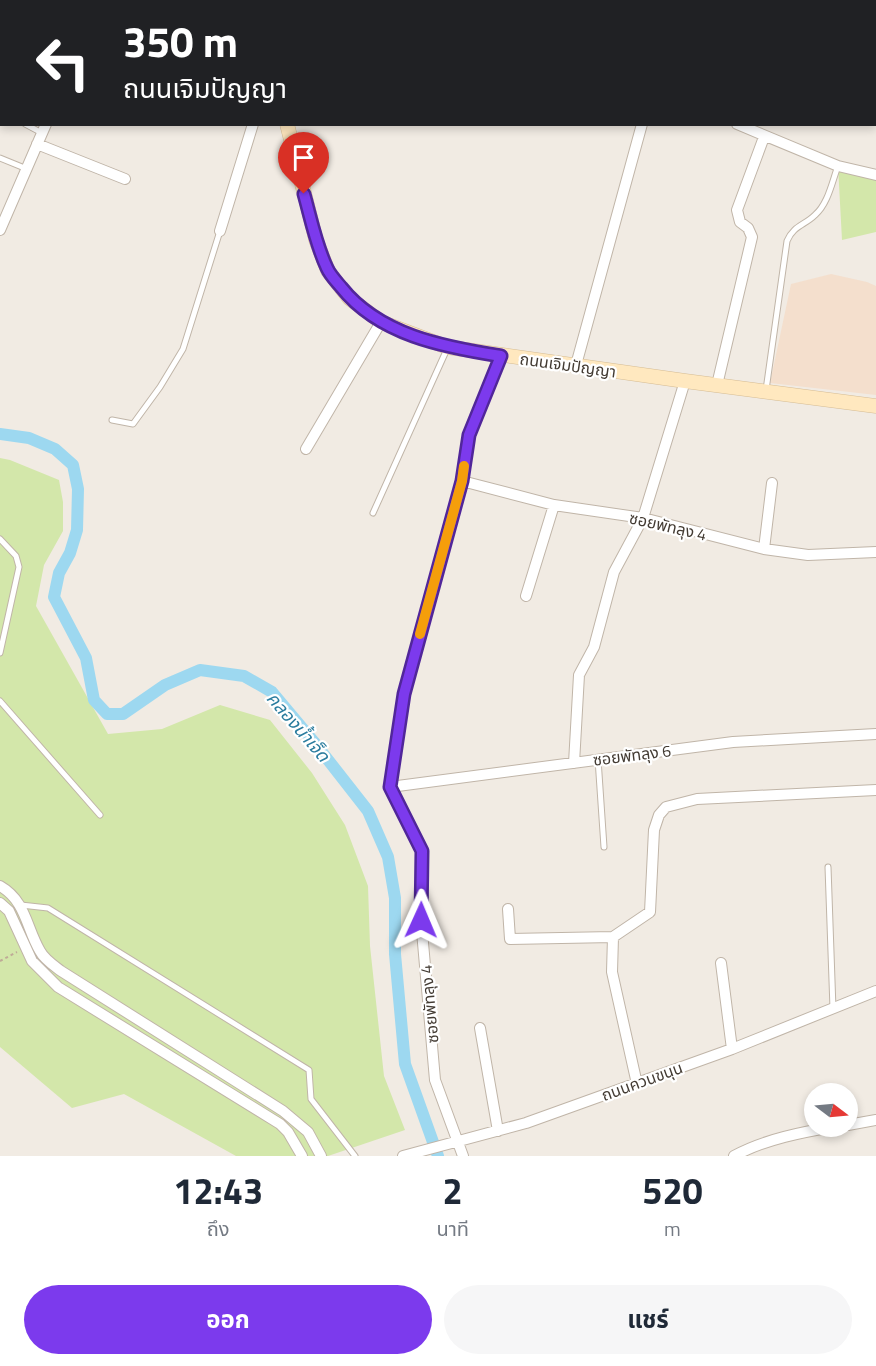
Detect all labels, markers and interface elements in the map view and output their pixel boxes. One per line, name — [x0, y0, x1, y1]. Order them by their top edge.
text: 350 m — [123, 9, 238, 73]
icon: left — [24, 24, 102, 102]
text: ถนนเจิมปัญญา — [123, 67, 287, 108]
pin — [278, 132, 329, 194]
icon: arrive — [287, 141, 320, 174]
street label: ถนนเจิมปัญญา — [518, 346, 618, 384]
street label: ซอยพัทลุง 4 — [627, 505, 709, 547]
water label: คลองน้ำเจ็ด — [260, 686, 337, 768]
street label: ซอยพัทลุง 6 — [592, 738, 673, 772]
position arrow — [389, 888, 453, 952]
street label: ซอยพัทลุง 4 — [414, 964, 444, 1044]
street label: ถนนควนขนุน — [598, 1055, 686, 1107]
north arrow — [804, 1083, 858, 1137]
map controls — [804, 1083, 858, 1137]
text: 12:43 — [173, 1163, 263, 1218]
text: 2 — [443, 1163, 463, 1218]
text: 520 — [642, 1163, 703, 1218]
text: ถึง — [207, 1213, 230, 1244]
text: นาที — [436, 1213, 469, 1244]
text: m — [664, 1213, 681, 1244]
button: ออก — [24, 1285, 432, 1354]
button: แชร์ — [444, 1285, 852, 1354]

